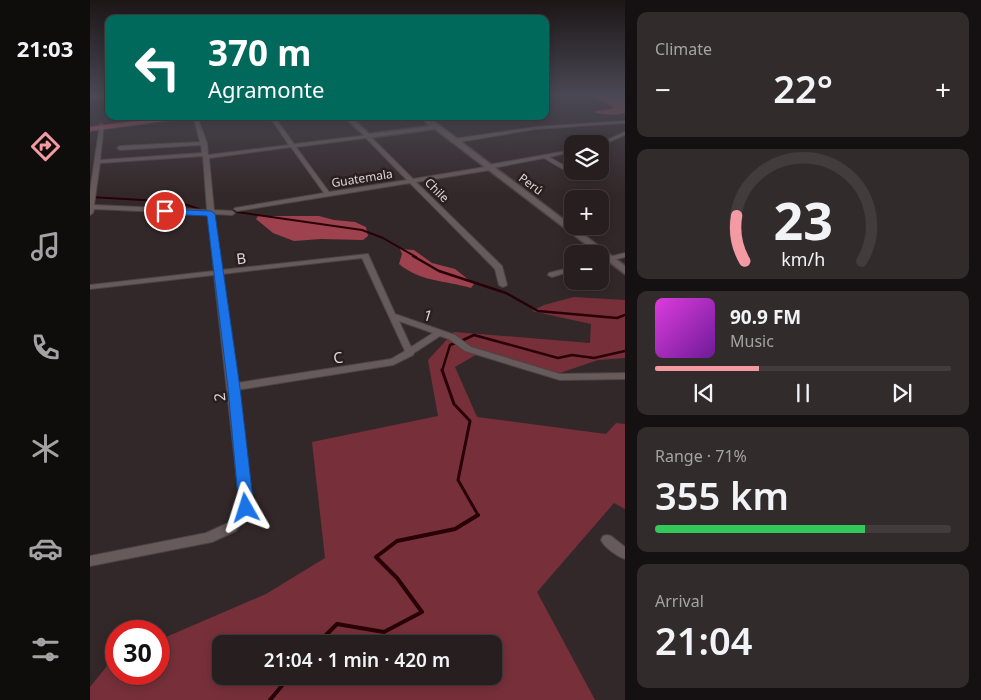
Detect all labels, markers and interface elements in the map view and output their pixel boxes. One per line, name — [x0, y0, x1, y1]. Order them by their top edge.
text: 370 m — [208, 29, 311, 76]
text: 21:03 — [17, 33, 73, 63]
icon: left — [125, 35, 190, 100]
text: Climate — [655, 38, 712, 60]
text: 22° — [773, 62, 833, 114]
text: − — [655, 70, 671, 108]
text: + — [935, 70, 951, 108]
text: Agramonte — [208, 74, 324, 104]
icon: directions — [28, 129, 63, 164]
map controls — [564, 135, 609, 290]
button: layers — [564, 135, 609, 180]
street label: Guatemala — [330, 165, 394, 191]
street label: Perú — [515, 169, 547, 199]
street label: Chile — [421, 174, 453, 206]
text: 23 — [773, 184, 833, 255]
pin — [144, 190, 186, 232]
button: + — [564, 190, 609, 235]
icon: arrive — [151, 197, 179, 225]
icon: music — [28, 229, 63, 264]
button: − — [564, 245, 609, 290]
street label: B — [235, 247, 247, 269]
text: km/h — [781, 247, 825, 271]
street label: 1 — [421, 304, 435, 326]
text: 90.9 FM — [730, 304, 801, 330]
icon: phone — [28, 330, 63, 365]
text: Music — [730, 330, 774, 352]
street label: C — [332, 346, 345, 368]
icon: previous — [690, 379, 718, 407]
icon: pause — [789, 379, 817, 407]
icon: next — [888, 379, 916, 407]
street label: 2 — [209, 392, 229, 402]
icon: climate — [28, 431, 63, 466]
text: Range · 71% — [655, 445, 747, 467]
text: 355 km — [655, 469, 789, 521]
position arrow — [219, 481, 271, 533]
icon: car — [28, 531, 63, 566]
text: Arrival — [655, 590, 704, 612]
text: 21:04 — [655, 614, 752, 666]
speed limit sign: 30 — [105, 620, 170, 685]
icon: filters — [28, 632, 63, 667]
text: 21:04 · 1 min · 420 m — [264, 647, 450, 673]

